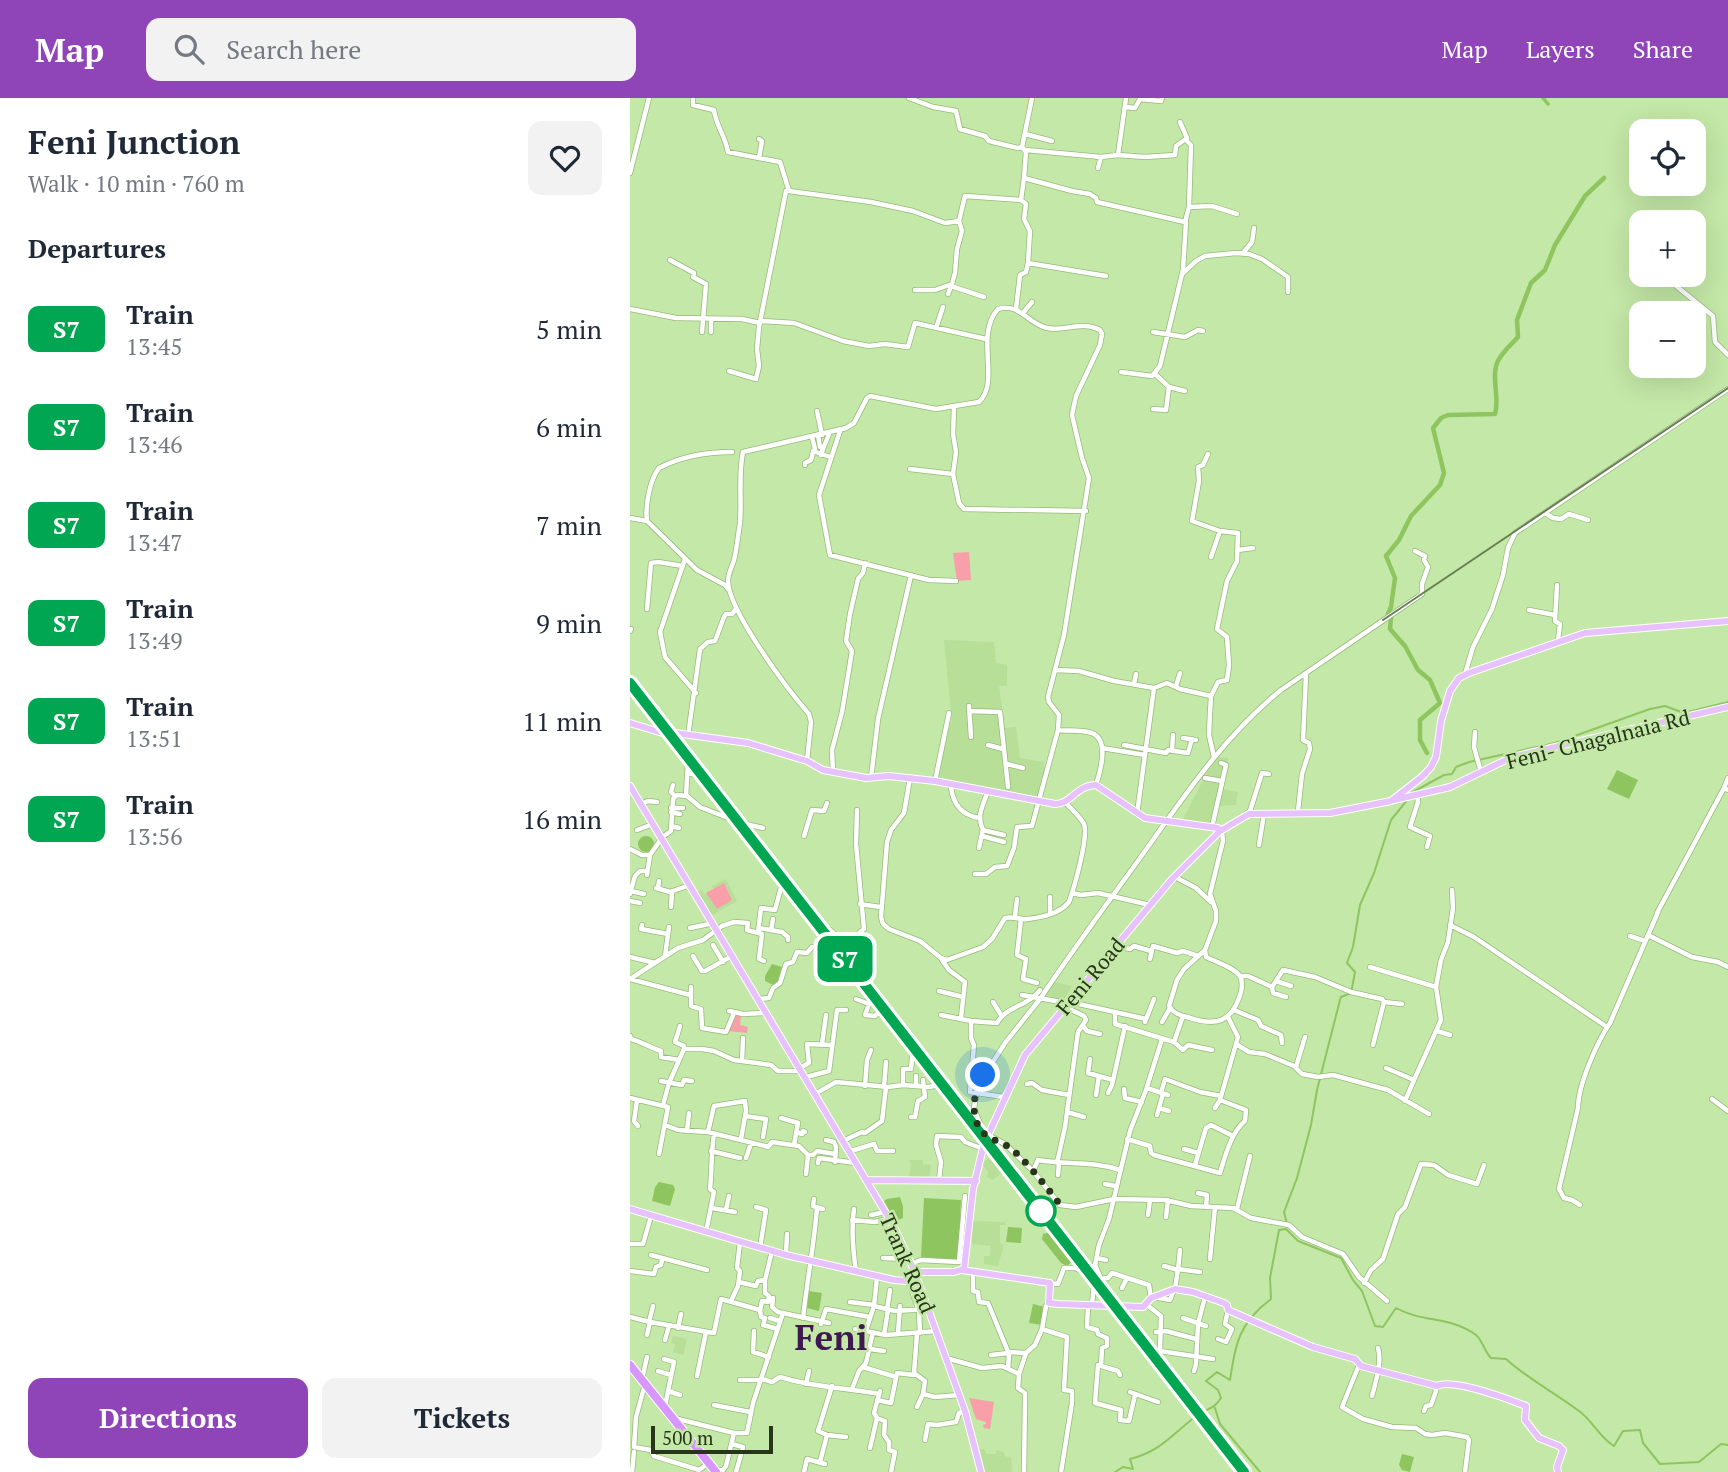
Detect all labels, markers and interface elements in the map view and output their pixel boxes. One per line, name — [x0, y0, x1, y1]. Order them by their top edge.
search box — [146, 18, 636, 81]
text: Map — [35, 28, 104, 71]
icon: search — [170, 30, 208, 68]
text: Search here — [226, 32, 361, 66]
text: Map — [1441, 33, 1488, 65]
text: Layers — [1526, 33, 1595, 65]
text: Share — [1633, 33, 1693, 65]
map controls — [1629, 119, 1706, 378]
button: locate — [1629, 119, 1706, 196]
text: Feni Junction — [28, 120, 240, 163]
button: heart — [528, 121, 602, 195]
text: Walk · 10 min · 760 m — [28, 168, 245, 199]
button: + — [1629, 210, 1706, 287]
text: Departures — [28, 231, 166, 265]
text: Train — [126, 297, 194, 331]
button: − — [1629, 301, 1706, 378]
text: 5 min — [536, 312, 602, 346]
text: S7 — [53, 313, 80, 345]
text: 13:45 — [126, 331, 183, 362]
text: Train — [126, 395, 194, 429]
text: 6 min — [536, 410, 602, 444]
text: S7 — [53, 411, 80, 443]
text: 13:46 — [126, 429, 183, 460]
text: Train — [126, 493, 194, 527]
text: 7 min — [536, 508, 602, 542]
text: S7 — [53, 509, 80, 541]
text: 13:47 — [126, 527, 183, 558]
text: Train — [126, 591, 194, 625]
text: 9 min — [536, 606, 602, 640]
text: S7 — [53, 607, 80, 639]
text: 13:49 — [126, 625, 183, 656]
text: Train — [126, 689, 194, 723]
street label: Feni- Chagalnaia Rd — [1503, 703, 1693, 775]
text: 11 min — [522, 704, 602, 738]
text: S7 — [53, 705, 80, 737]
text: 13:51 — [126, 723, 183, 754]
text: Train — [126, 787, 194, 821]
text: 16 min — [522, 802, 602, 836]
text: S7 — [53, 803, 80, 835]
text: 13:56 — [126, 821, 183, 852]
street label: Feni Road — [1049, 931, 1131, 1021]
line badge: S7 — [814, 936, 876, 982]
text: S7 — [832, 943, 858, 975]
your location — [965, 1057, 1000, 1092]
unlabelled marker — [1026, 1196, 1056, 1226]
street label: Trank Road — [874, 1209, 943, 1318]
district label: Feni — [794, 1314, 868, 1360]
button: Directions — [28, 1378, 308, 1458]
button: Tickets — [322, 1378, 602, 1458]
scale bar — [651, 1423, 774, 1455]
text: 500 m — [662, 1425, 713, 1450]

